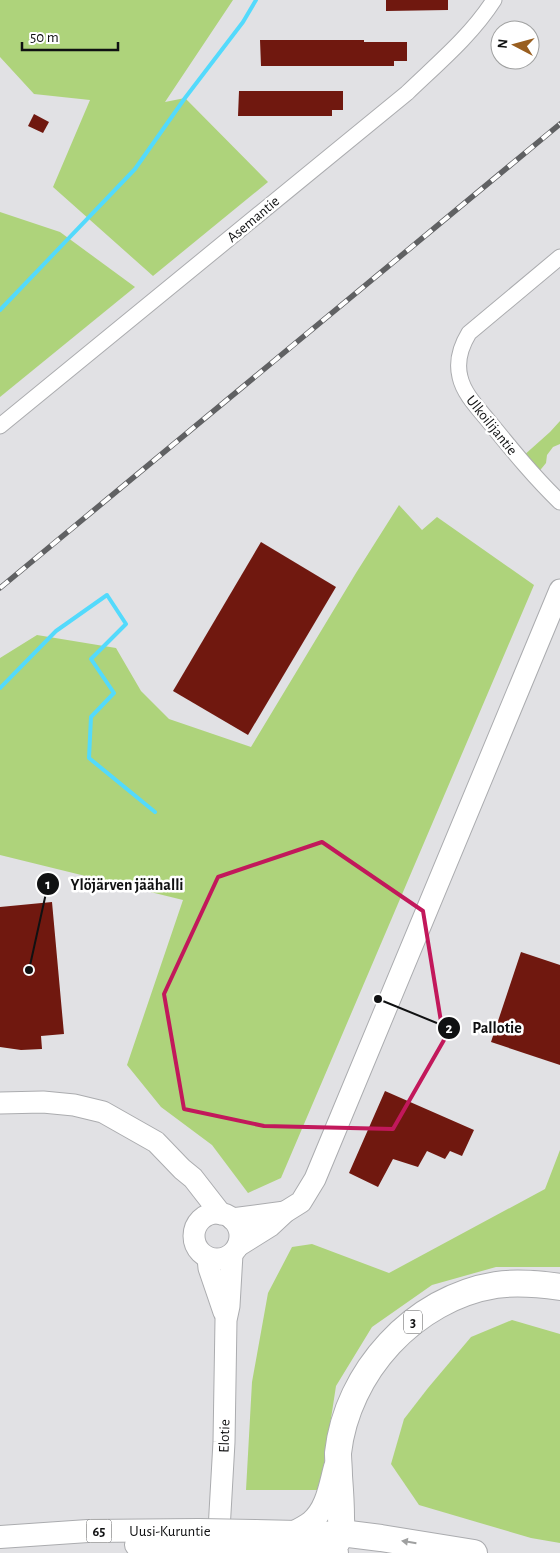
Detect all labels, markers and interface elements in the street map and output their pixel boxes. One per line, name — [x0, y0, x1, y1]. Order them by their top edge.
scale bar — [22, 20, 119, 52]
north arrow — [490, 20, 540, 70]
text: 50 m — [30, 30, 59, 45]
text: N — [496, 38, 511, 49]
street label: Asemantie — [224, 193, 282, 245]
street label: Ulkoilijantie — [463, 393, 520, 458]
callout: Ylöjärven jäähalli — [35, 869, 193, 900]
text: 1 — [45, 877, 51, 892]
text: Ylöjärven jäähalli — [70, 877, 184, 894]
callout: Pallotie — [437, 1012, 531, 1043]
text: Pallotie — [472, 1020, 522, 1036]
text: 2 — [445, 1021, 453, 1036]
road number: 3 — [404, 1310, 422, 1334]
street label: Elotie — [216, 1419, 233, 1453]
road number: 65 — [86, 1520, 112, 1542]
street label: Uusi-Kuruntie — [129, 1524, 211, 1539]
one-way arrow — [400, 1538, 416, 1546]

